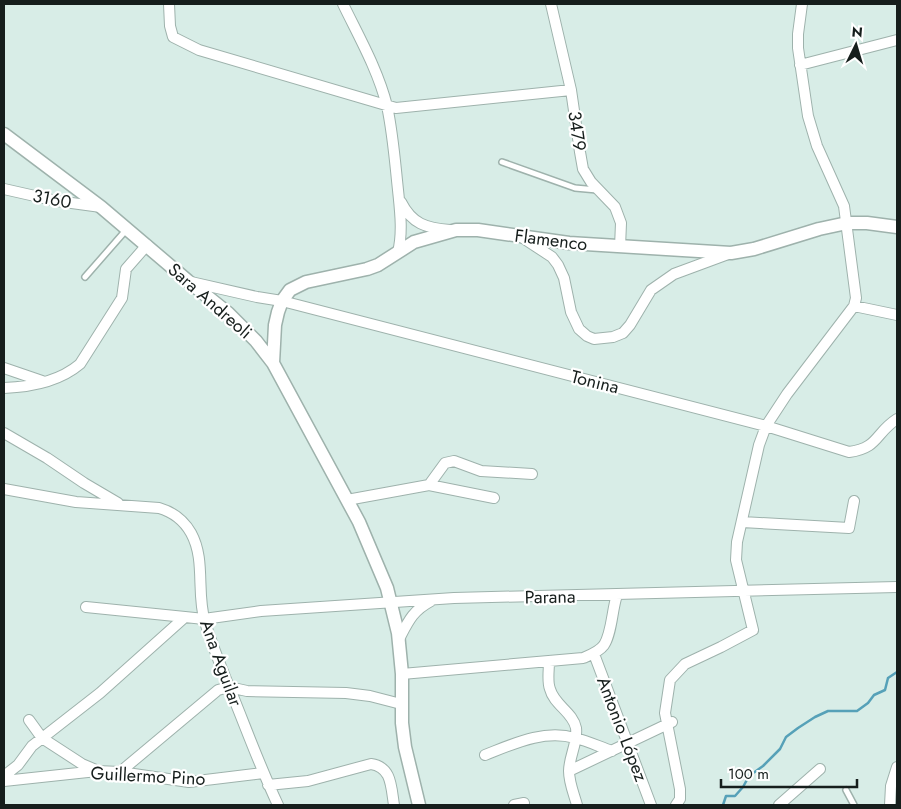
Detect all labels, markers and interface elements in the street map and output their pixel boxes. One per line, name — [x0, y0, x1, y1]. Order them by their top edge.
north arrow — [831, 20, 881, 70]
text: N — [851, 22, 864, 42]
street label: 3479 — [561, 109, 593, 153]
street label: 3160 — [30, 183, 74, 216]
street label: Flamenco — [513, 223, 589, 257]
street label: Sara Andreoli — [162, 257, 258, 345]
street label: Tonina — [568, 364, 622, 400]
street label: Parana — [524, 584, 576, 610]
street label: Ana Aguilar — [193, 616, 249, 711]
street label: Antonio López — [590, 673, 654, 786]
scale bar — [721, 756, 857, 788]
street label: Guillermo Pino — [90, 760, 206, 792]
text: 100 m — [728, 763, 769, 785]

